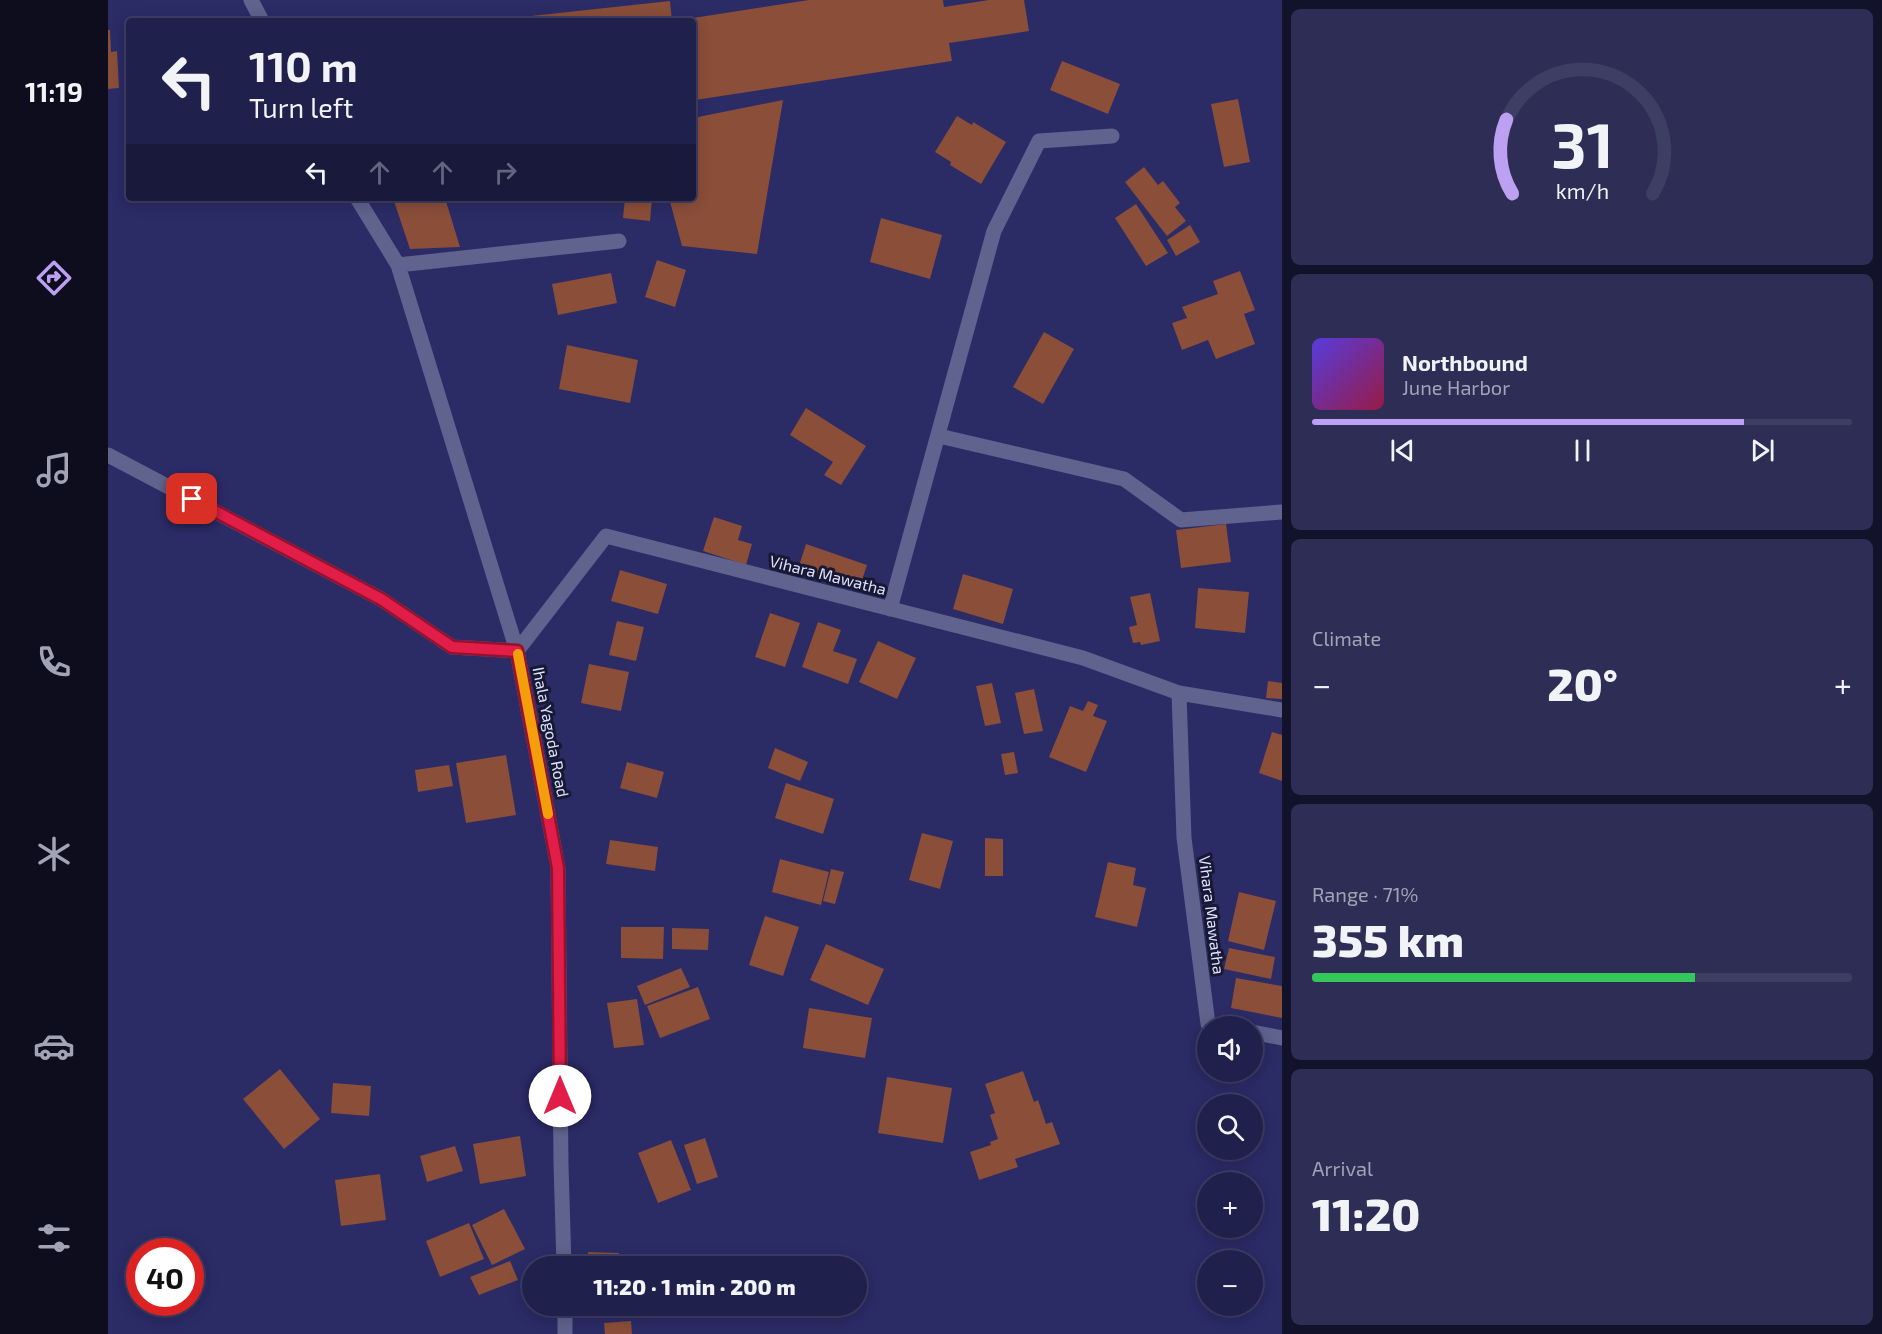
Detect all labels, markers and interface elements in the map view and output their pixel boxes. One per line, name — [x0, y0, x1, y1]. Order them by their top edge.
text: 110 m — [249, 40, 358, 90]
icon: left — [150, 42, 228, 120]
text: 11:19 — [25, 75, 83, 107]
text: Turn left — [249, 91, 353, 123]
text: 31 — [1551, 106, 1613, 181]
icon: left — [300, 156, 333, 189]
icon: ahead — [363, 156, 396, 189]
icon: ahead — [426, 156, 459, 189]
icon: right — [489, 156, 522, 189]
text: km/h — [1555, 178, 1609, 203]
icon: directions — [33, 257, 75, 299]
text: Northbound — [1402, 349, 1528, 375]
text: June Harbor — [1402, 375, 1510, 399]
icon: previous — [1386, 434, 1419, 467]
icon: pause — [1566, 434, 1599, 467]
icon: next — [1746, 434, 1779, 467]
icon: music — [33, 449, 75, 491]
pin — [166, 473, 217, 524]
icon: arrive — [175, 482, 208, 515]
street label: Vihara Mawatha — [768, 551, 888, 598]
text: Climate — [1312, 626, 1381, 650]
icon: phone — [33, 641, 75, 683]
text: 20° — [1547, 656, 1618, 710]
text: − — [1312, 664, 1331, 704]
text: + — [1834, 664, 1852, 704]
street label: Ihala Yagoda Road — [530, 665, 573, 799]
icon: climate — [33, 833, 75, 875]
street label: Vihara Mawatha — [1196, 854, 1229, 975]
text: Range · 71% — [1312, 882, 1419, 906]
text: 355 km — [1312, 912, 1464, 966]
map controls — [1197, 1016, 1263, 1316]
button: sound — [1197, 1016, 1263, 1082]
icon: car — [33, 1025, 75, 1067]
position arrow — [528, 1064, 592, 1128]
button: search — [1197, 1094, 1263, 1160]
text: Arrival — [1312, 1156, 1373, 1180]
button: + — [1197, 1172, 1263, 1238]
text: 11:20 — [1312, 1186, 1420, 1240]
icon: filters — [33, 1217, 75, 1259]
speed limit sign: 40 — [126, 1238, 204, 1316]
button: − — [1197, 1250, 1263, 1316]
text: 11:20 · 1 min · 200 m — [593, 1273, 796, 1299]

